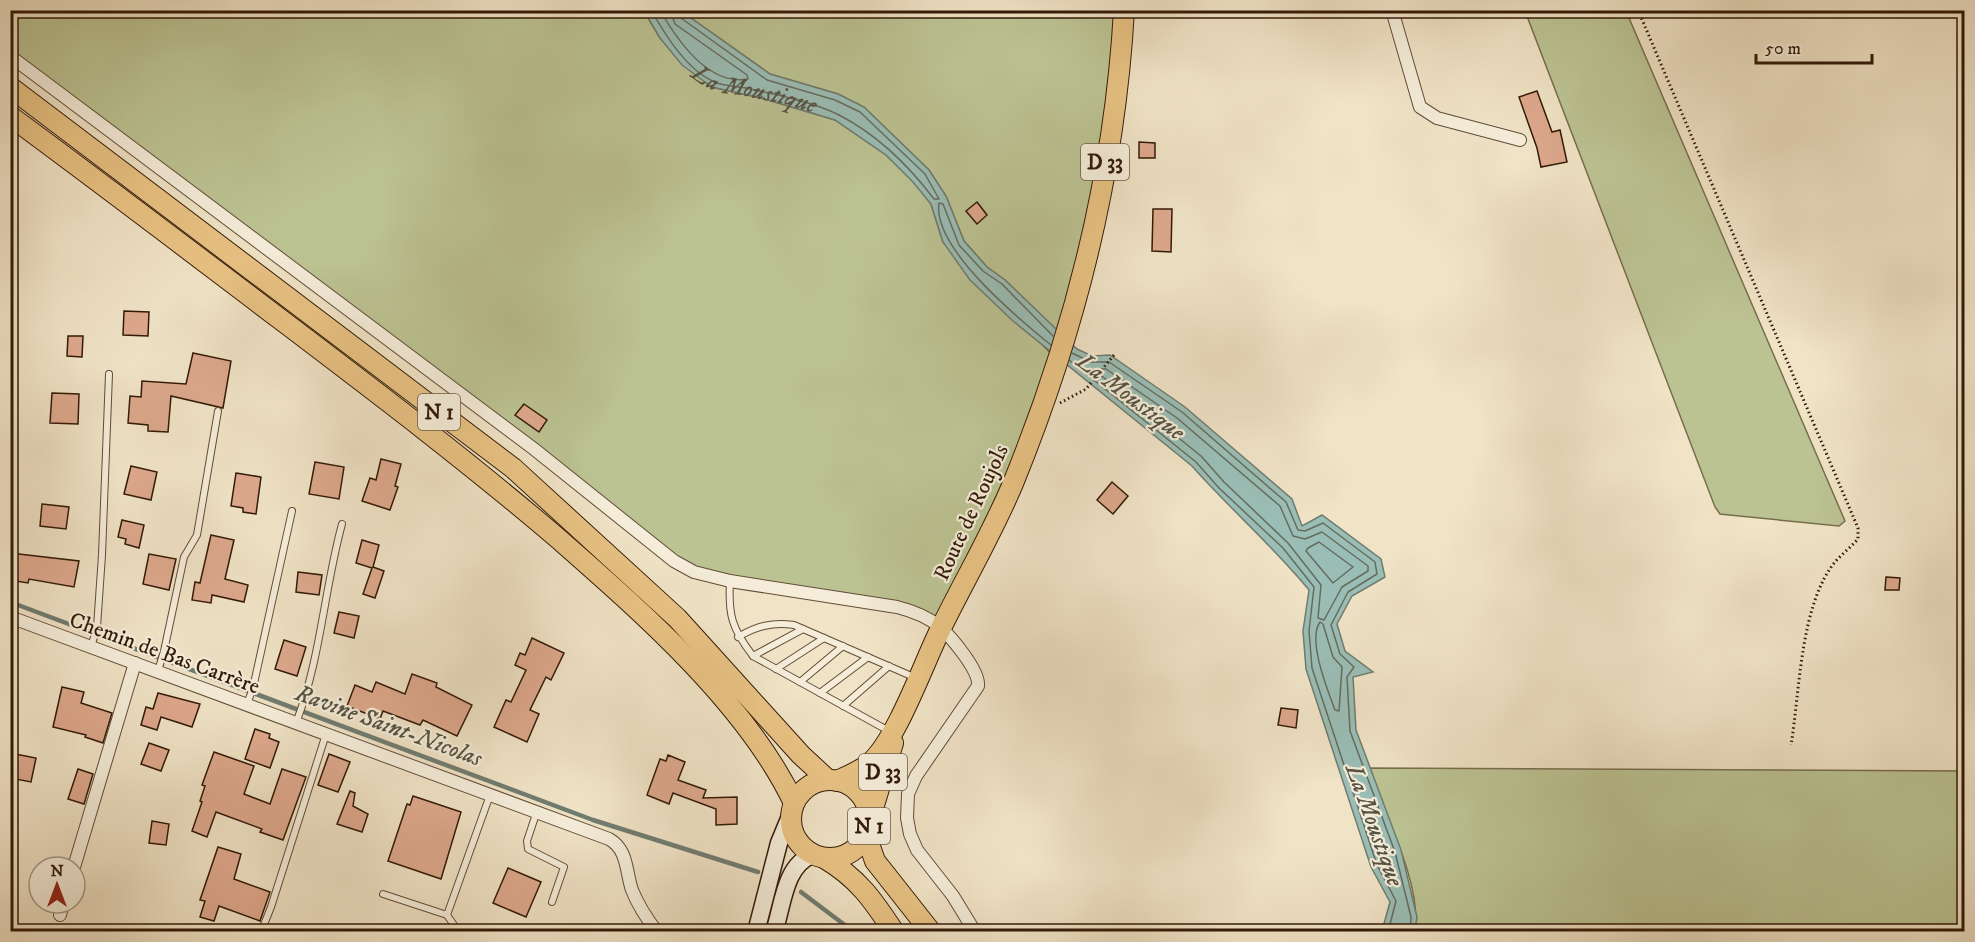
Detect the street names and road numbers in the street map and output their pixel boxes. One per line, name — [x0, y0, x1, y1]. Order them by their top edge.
road number: D 33 — [1081, 144, 1129, 180]
road number: N 1 — [418, 394, 460, 430]
street label: Route de Roujols — [928, 440, 1015, 585]
street label: Chemin de Bas Carrère — [66, 606, 263, 700]
road number: D 33 — [859, 754, 907, 790]
road number: N 1 — [848, 808, 890, 844]

